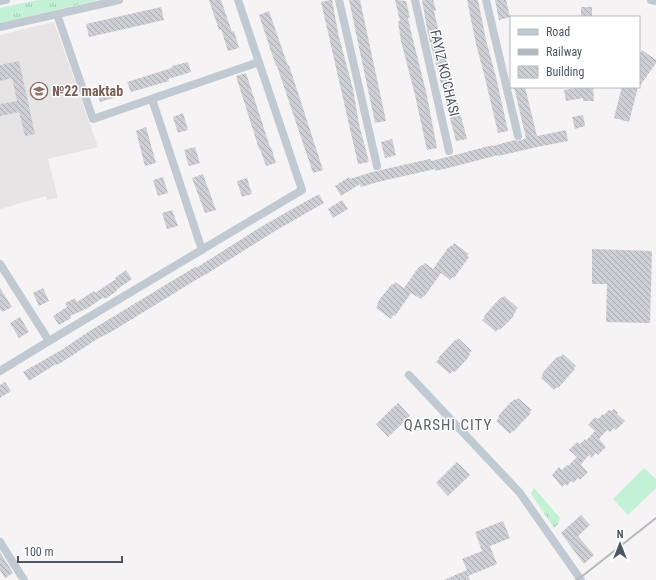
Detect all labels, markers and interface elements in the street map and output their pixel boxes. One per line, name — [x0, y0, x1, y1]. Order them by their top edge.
legend — [510, 16, 640, 88]
text: Road — [546, 25, 570, 39]
street label: FAYIZ KO'CHASI — [427, 28, 463, 118]
text: Railway — [546, 45, 582, 59]
text: Building — [546, 65, 584, 79]
school or university icon: №22 maktab — [29, 81, 49, 101]
place label: №22 maktab — [52, 83, 123, 99]
district label: QARSHI CITY — [404, 416, 492, 434]
north arrow — [600, 524, 640, 564]
text: N — [617, 528, 624, 541]
scale bar — [18, 538, 122, 564]
text: 100 m — [24, 545, 54, 559]

